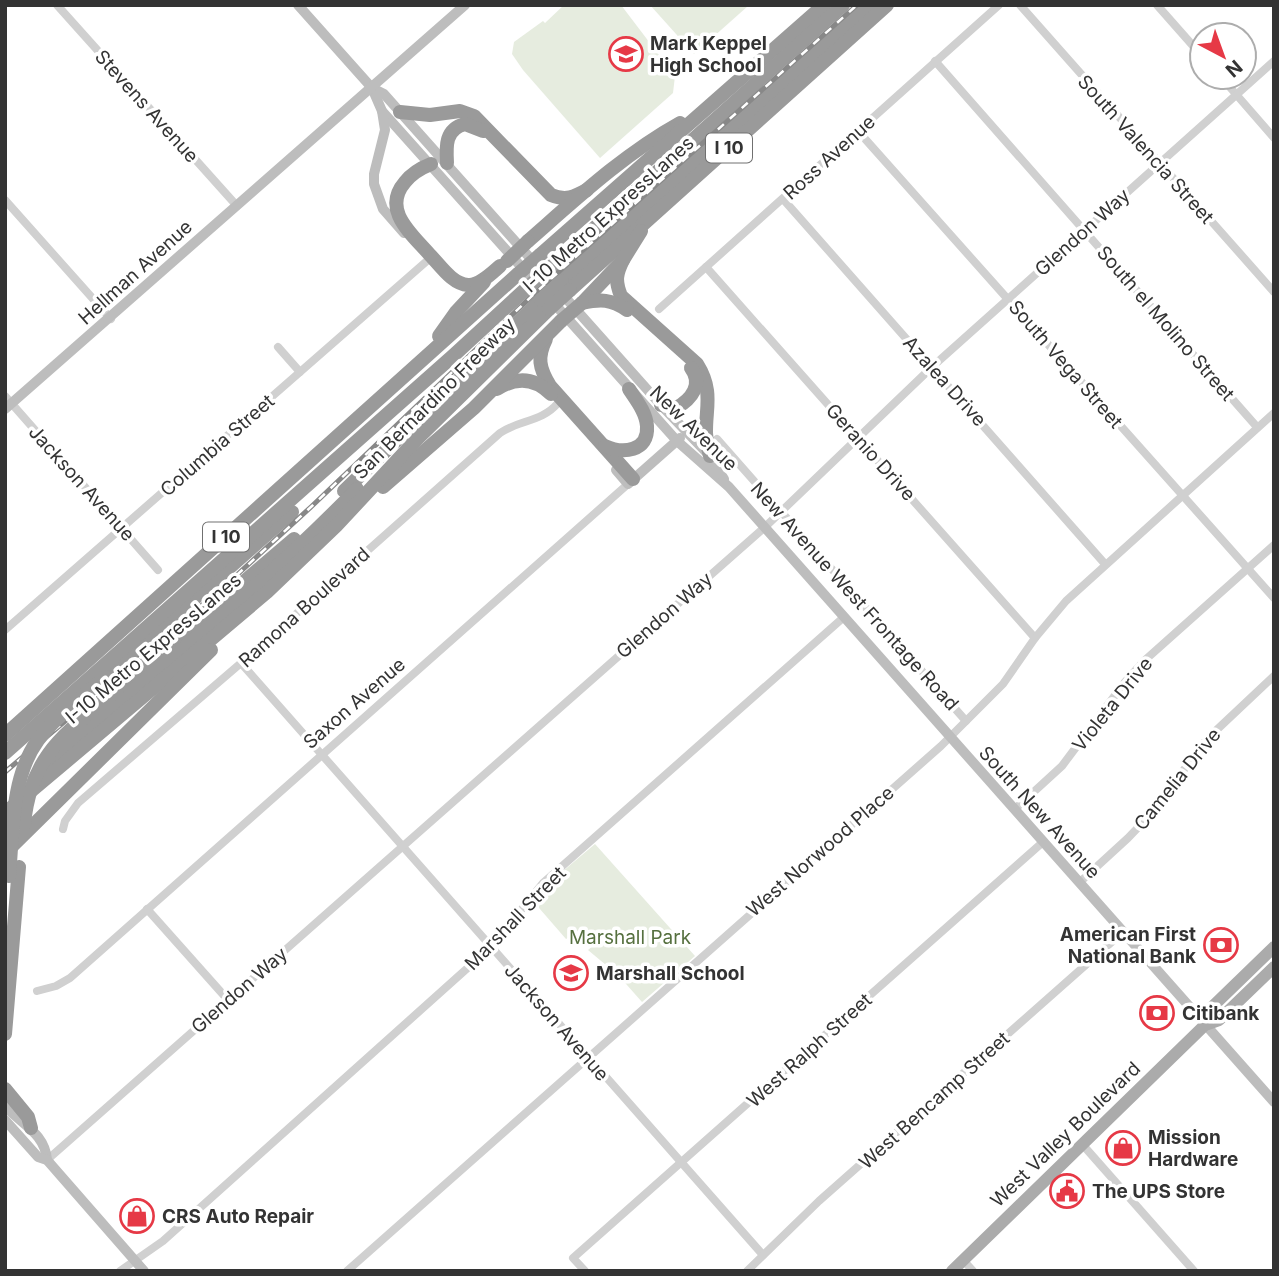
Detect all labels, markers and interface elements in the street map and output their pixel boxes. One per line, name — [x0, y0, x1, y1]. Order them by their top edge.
north arrow — [1188, 21, 1258, 91]
place label: Mark Keppel High School — [650, 32, 767, 77]
school or university icon: Mark Keppel High School — [607, 35, 645, 73]
street label: Stevens Avenue — [90, 45, 203, 167]
text: N — [1221, 55, 1247, 82]
street label: South Valencia Street — [1073, 70, 1219, 229]
street label: Ross Avenue — [779, 110, 880, 205]
street label: I-10 Metro ExpressLanes — [518, 132, 699, 297]
road number: I 10 — [706, 134, 752, 162]
street label: Glendon Way — [1030, 184, 1135, 281]
street label: Hellman Avenue — [74, 215, 197, 329]
street label: South el Molino Street — [1092, 241, 1239, 406]
street label: South Vega Street — [1004, 296, 1127, 433]
street label: San Bernardino Freeway — [349, 312, 520, 484]
street label: Azalea Drive — [898, 332, 991, 431]
street label: New Avenue — [645, 381, 742, 476]
street label: Columbia Street — [156, 390, 279, 501]
street label: Geranio Drive — [821, 399, 920, 506]
street label: Jackson Avenue — [24, 421, 140, 546]
street label: New Avenue West Frontage Road — [746, 477, 963, 715]
road number: I 10 — [203, 522, 249, 552]
street label: Ramona Boulevard — [234, 543, 375, 672]
street label: Glendon Way — [612, 567, 717, 663]
street label: I-10 Metro ExpressLanes — [61, 568, 246, 729]
street label: Saxon Avenue — [299, 653, 410, 754]
street label: Violeta Drive — [1067, 653, 1157, 756]
street label: Camelia Drive — [1129, 724, 1226, 835]
street label: South New Avenue — [974, 741, 1105, 883]
street label: West Norwood Place — [742, 781, 899, 922]
street label: Marshall Street — [460, 862, 571, 975]
place label: American First National Bank — [1060, 923, 1196, 968]
park label: Marshall Park — [569, 926, 692, 949]
bank icon: American First National Bank — [1202, 926, 1240, 964]
street label: Glendon Way — [187, 942, 292, 1038]
school or university icon: Marshall School — [552, 954, 590, 992]
street label: Jackson Avenue — [500, 959, 614, 1086]
place label: Marshall School — [596, 962, 745, 985]
street label: West Ralph Street — [742, 988, 876, 1112]
bank icon: Citibank — [1138, 994, 1176, 1032]
place label: Citibank — [1182, 1002, 1259, 1025]
street label: West Bencamp Street — [855, 1027, 1014, 1174]
street label: West Valley Boulevard — [986, 1057, 1145, 1212]
place label: Mission Hardware — [1148, 1126, 1238, 1171]
shop icon: Mission Hardware — [1104, 1129, 1142, 1167]
public building icon: The UPS Store — [1048, 1172, 1086, 1210]
place label: The UPS Store — [1092, 1180, 1225, 1203]
shop icon: CRS Auto Repair — [118, 1197, 156, 1235]
place label: CRS Auto Repair — [162, 1205, 314, 1228]

